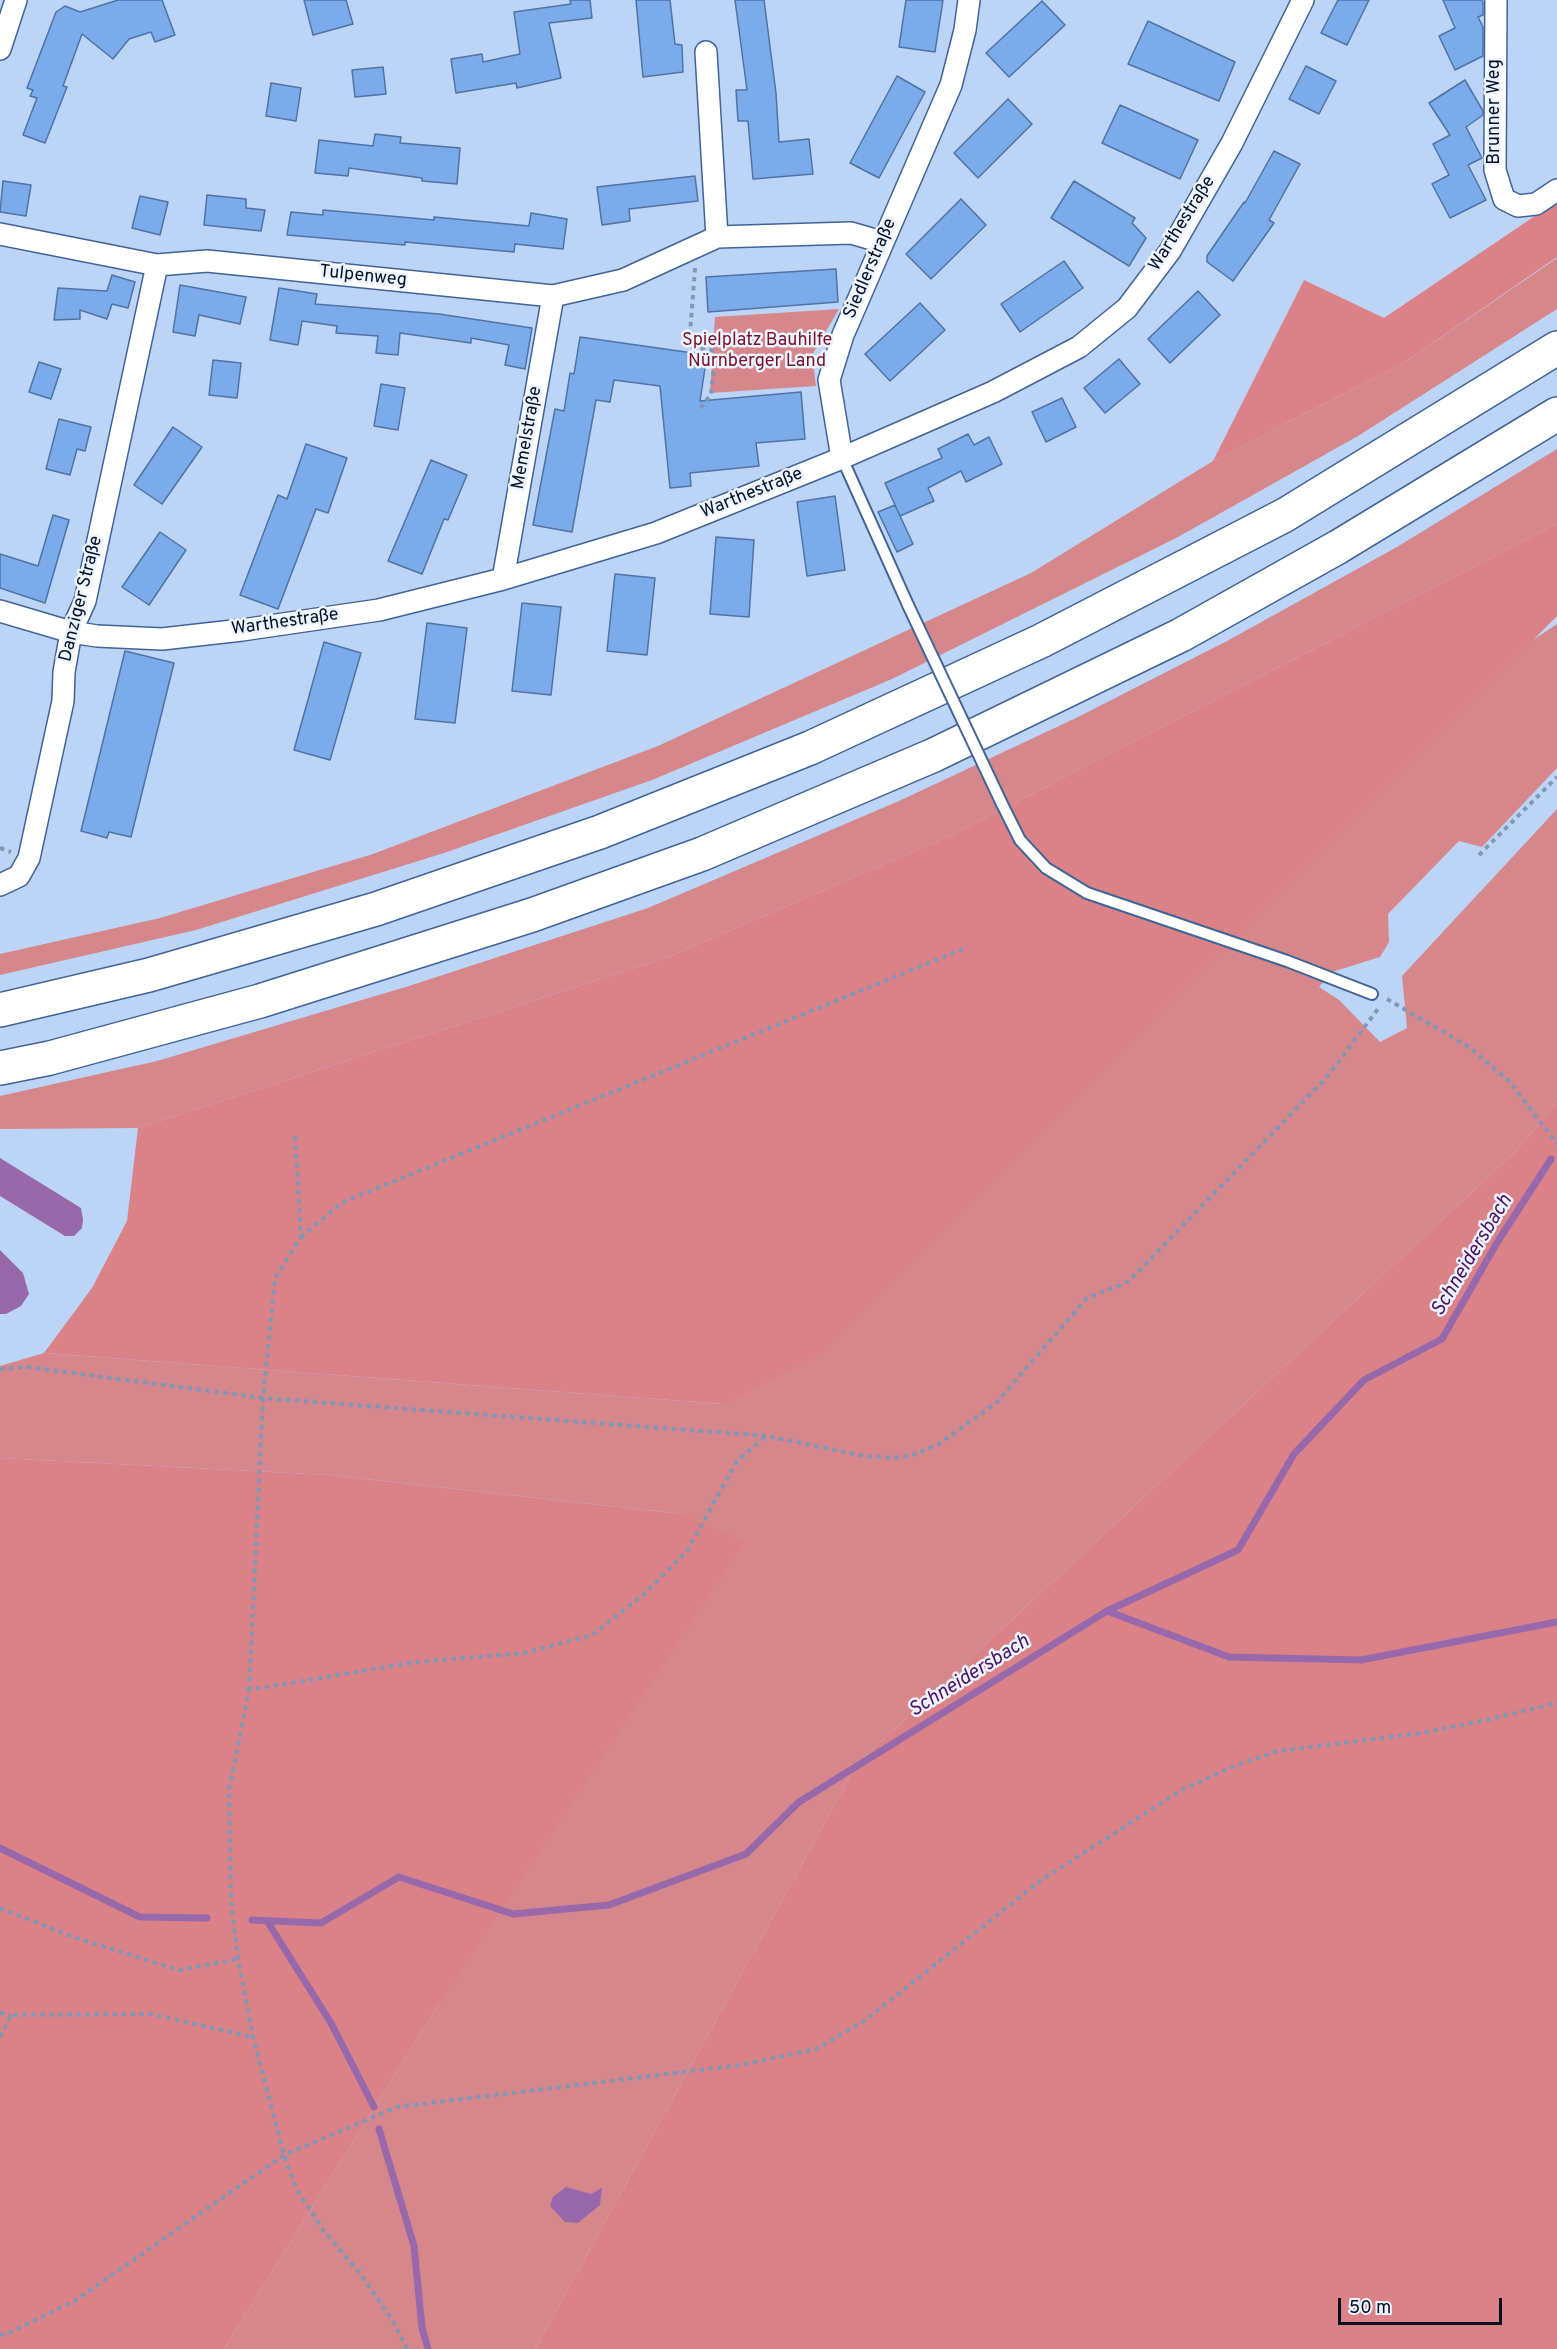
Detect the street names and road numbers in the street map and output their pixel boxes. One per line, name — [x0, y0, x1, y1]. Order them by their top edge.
street label: Brunner Weg — [1484, 59, 1506, 165]
street label: Warthestraße — [1145, 172, 1221, 276]
street label: Siedlerstraße — [840, 216, 902, 322]
street label: Tulpenweg — [318, 262, 408, 292]
street label: Memelstraße — [508, 385, 548, 491]
street label: Warthestraße — [698, 464, 806, 524]
street label: Danziger Straße — [56, 534, 108, 664]
street label: Warthestraße — [230, 605, 340, 641]

